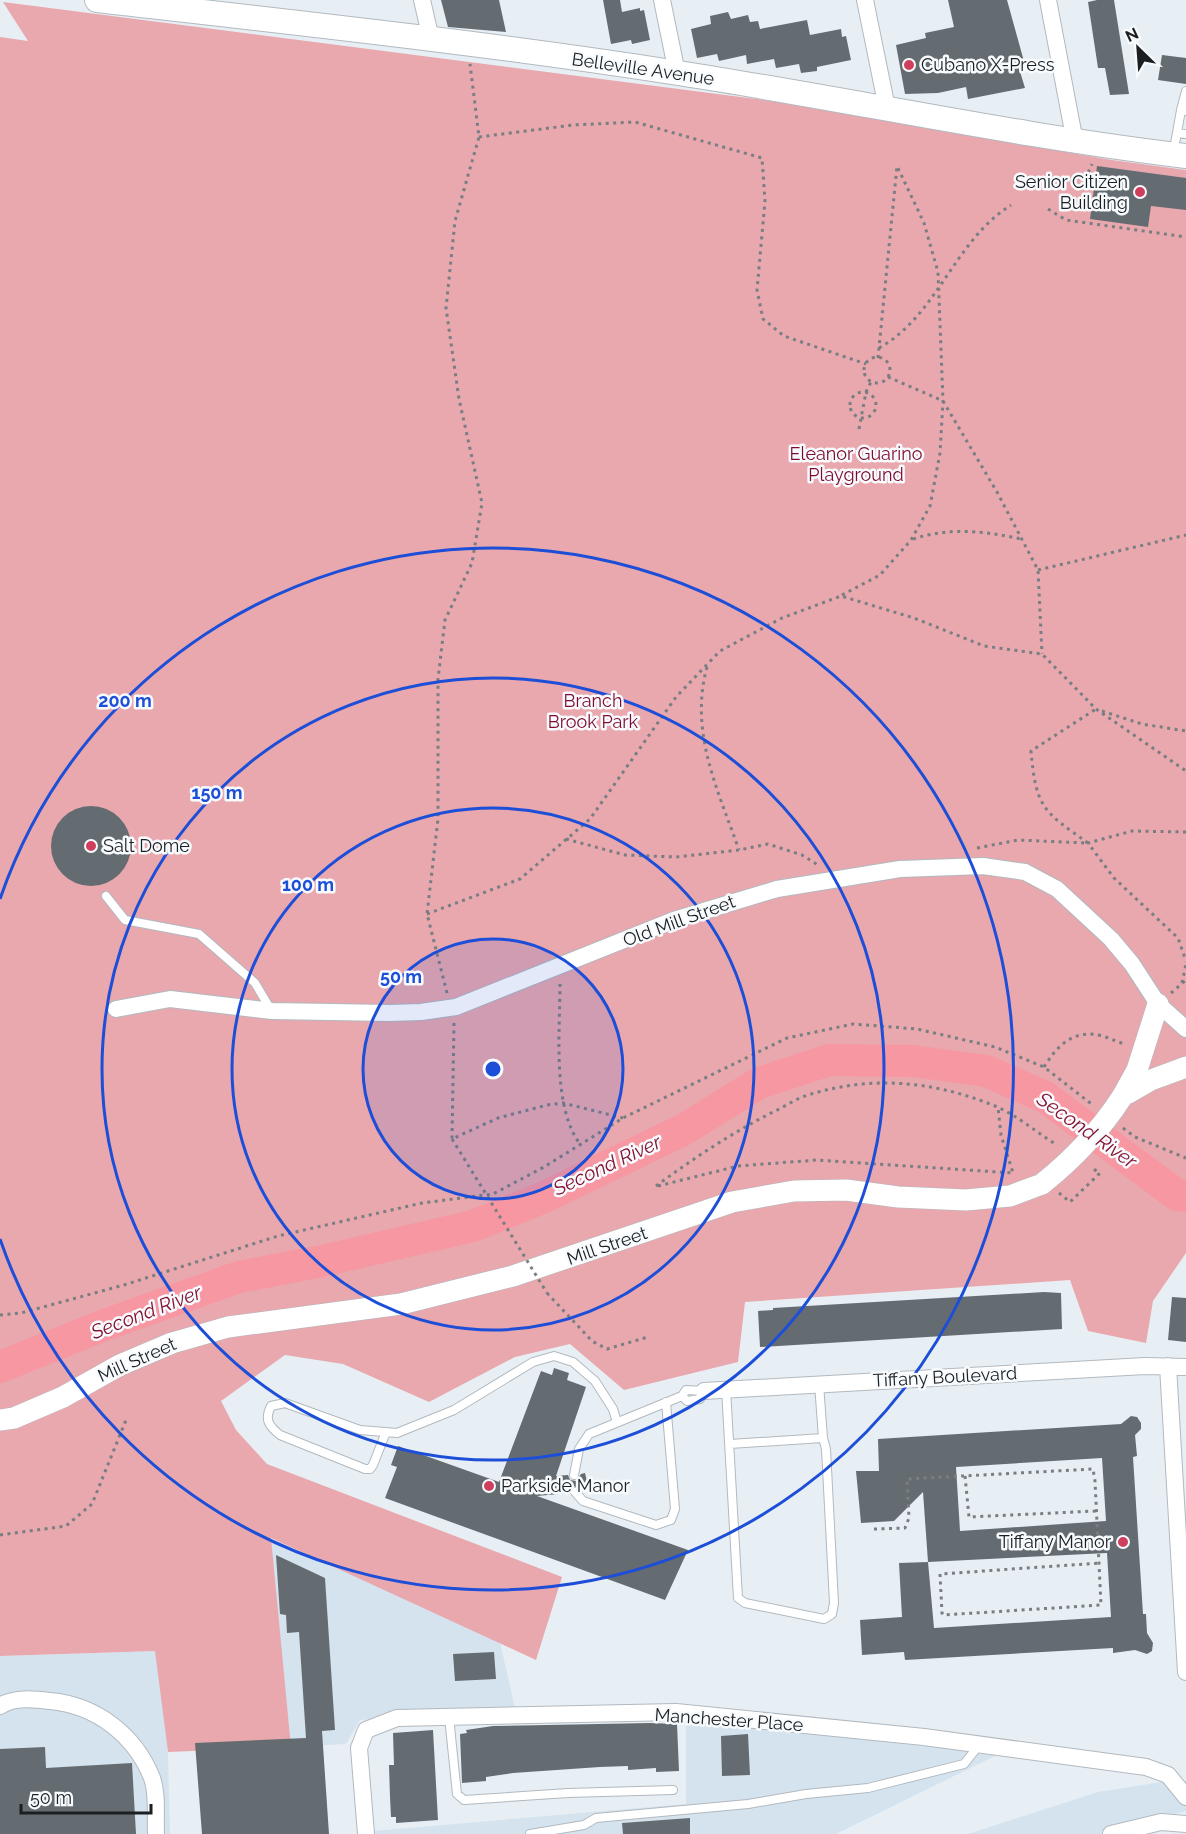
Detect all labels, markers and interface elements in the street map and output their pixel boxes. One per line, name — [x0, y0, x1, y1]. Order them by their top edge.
north arrow — [1108, 18, 1168, 78]
text: N — [1122, 24, 1141, 46]
street label: Belleville Avenue — [570, 48, 716, 89]
place label: Cubano X-Press — [921, 54, 1055, 75]
marker: Cubano X-Press — [902, 58, 916, 72]
place label: Senior Citizen Building — [1015, 171, 1128, 213]
marker: Senior Citizen Building — [1133, 185, 1147, 199]
park label: Eleanor Guarino Playground — [790, 443, 923, 485]
text: 200 m — [98, 690, 152, 711]
park label: Branch Brook Park — [548, 690, 639, 732]
text: 150 m — [192, 782, 243, 803]
place label: Salt Dome — [103, 835, 190, 856]
marker: Salt Dome — [84, 839, 98, 853]
text: 100 m — [282, 874, 334, 895]
street label: Old Mill Street — [620, 891, 738, 951]
text: 50 m — [380, 966, 422, 987]
centre of rings — [483, 1059, 503, 1079]
water label: Second River — [1032, 1086, 1142, 1174]
water label: Second River — [548, 1129, 666, 1201]
street label: Mill Street — [564, 1222, 650, 1269]
water label: Second River — [86, 1280, 206, 1344]
street label: Mill Street — [94, 1333, 179, 1386]
street label: Tiffany Boulevard — [872, 1362, 1018, 1391]
place label: Parkside Manor — [501, 1475, 630, 1496]
marker: Parkside Manor — [482, 1479, 496, 1493]
place label: Tiffany Manor — [999, 1531, 1112, 1552]
marker: Tiffany Manor — [1116, 1535, 1130, 1549]
street label: Manchester Place — [654, 1704, 804, 1735]
scale bar — [21, 1777, 152, 1815]
text: 50 m — [30, 1787, 72, 1808]

